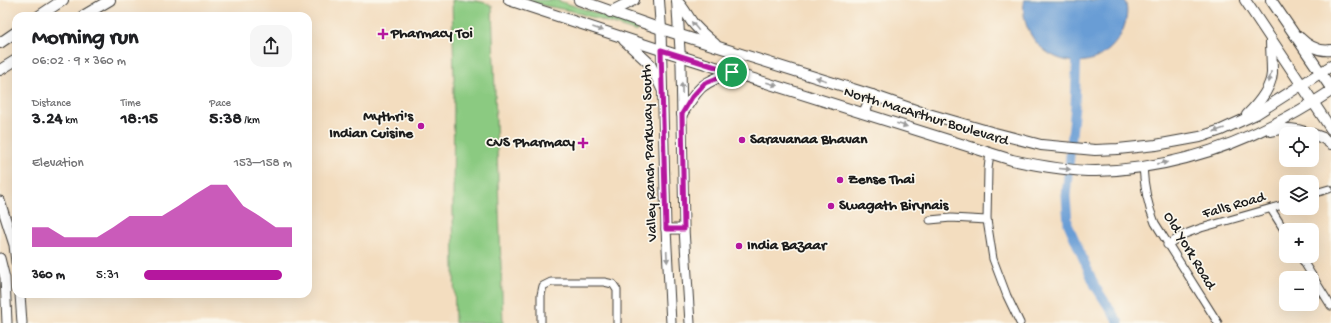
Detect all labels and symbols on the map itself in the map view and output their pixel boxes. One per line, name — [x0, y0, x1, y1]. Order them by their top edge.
one-way arrow — [691, 20, 700, 31]
place label: Pharmacy Toi — [390, 25, 473, 43]
one-way arrow — [593, 27, 605, 33]
marker: Pharmacy Toi — [378, 29, 388, 39]
pin — [715, 55, 749, 89]
street label: Valley Ranch Parkway South — [638, 64, 662, 243]
one-way arrow — [1267, 71, 1273, 83]
one-way arrow — [815, 76, 827, 82]
one-way arrow — [766, 81, 778, 87]
one-way arrow — [678, 82, 685, 94]
street label: North MacArthur Boulevard — [841, 83, 1012, 151]
place label: Mythri's Indian Cuisine — [329, 108, 414, 143]
marker: Mythri's Indian Cuisine — [416, 121, 426, 131]
one-way arrow — [896, 122, 908, 128]
one-way arrow — [1212, 128, 1224, 134]
place label: Saravanaa Bhavan — [750, 131, 868, 149]
place label: CVS Pharmacy — [486, 134, 576, 152]
marker: Saravanaa Bhavan — [737, 135, 747, 145]
marker: CVS Pharmacy — [578, 138, 588, 148]
one-way arrow — [1155, 160, 1168, 166]
one-way arrow — [1059, 165, 1071, 172]
place label: Zense Thai — [848, 171, 915, 189]
marker: Zense Thai — [835, 175, 845, 185]
street label: Falls Road — [1200, 188, 1269, 224]
place label: Swagath Birynais — [839, 197, 950, 215]
marker: Swagath Birynais — [826, 201, 836, 211]
street label: Old York Road — [1159, 209, 1220, 294]
place label: India Bazaar — [747, 237, 828, 255]
marker: India Bazaar — [734, 241, 744, 251]
one-way arrow — [664, 251, 671, 263]

